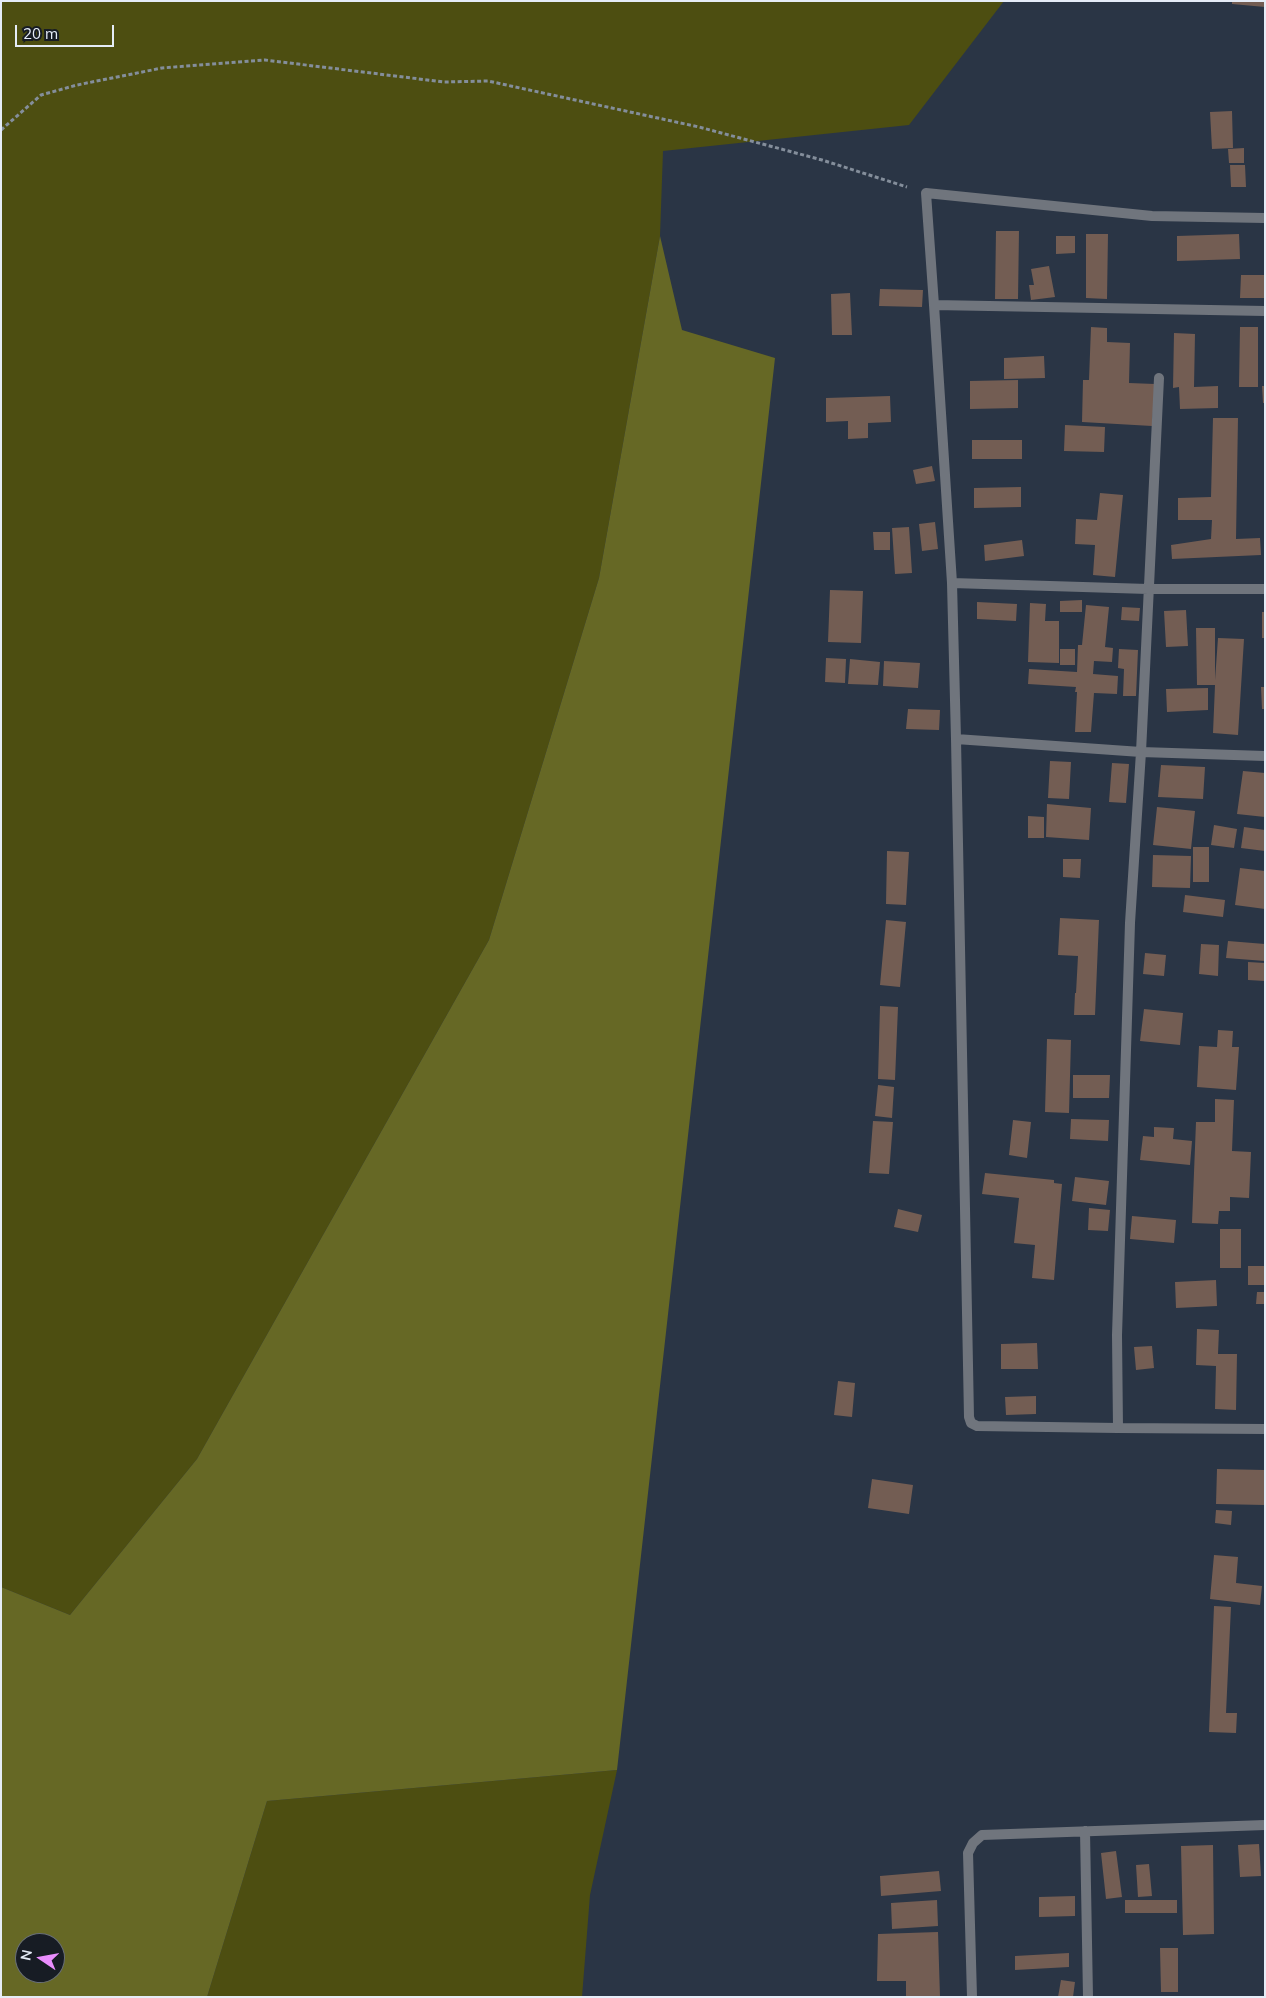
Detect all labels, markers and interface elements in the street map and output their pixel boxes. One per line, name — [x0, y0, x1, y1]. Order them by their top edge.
scale bar — [18, 15, 116, 47]
text: 20 m — [23, 24, 58, 43]
north arrow — [15, 1933, 65, 1983]
text: N — [16, 1948, 36, 1962]

